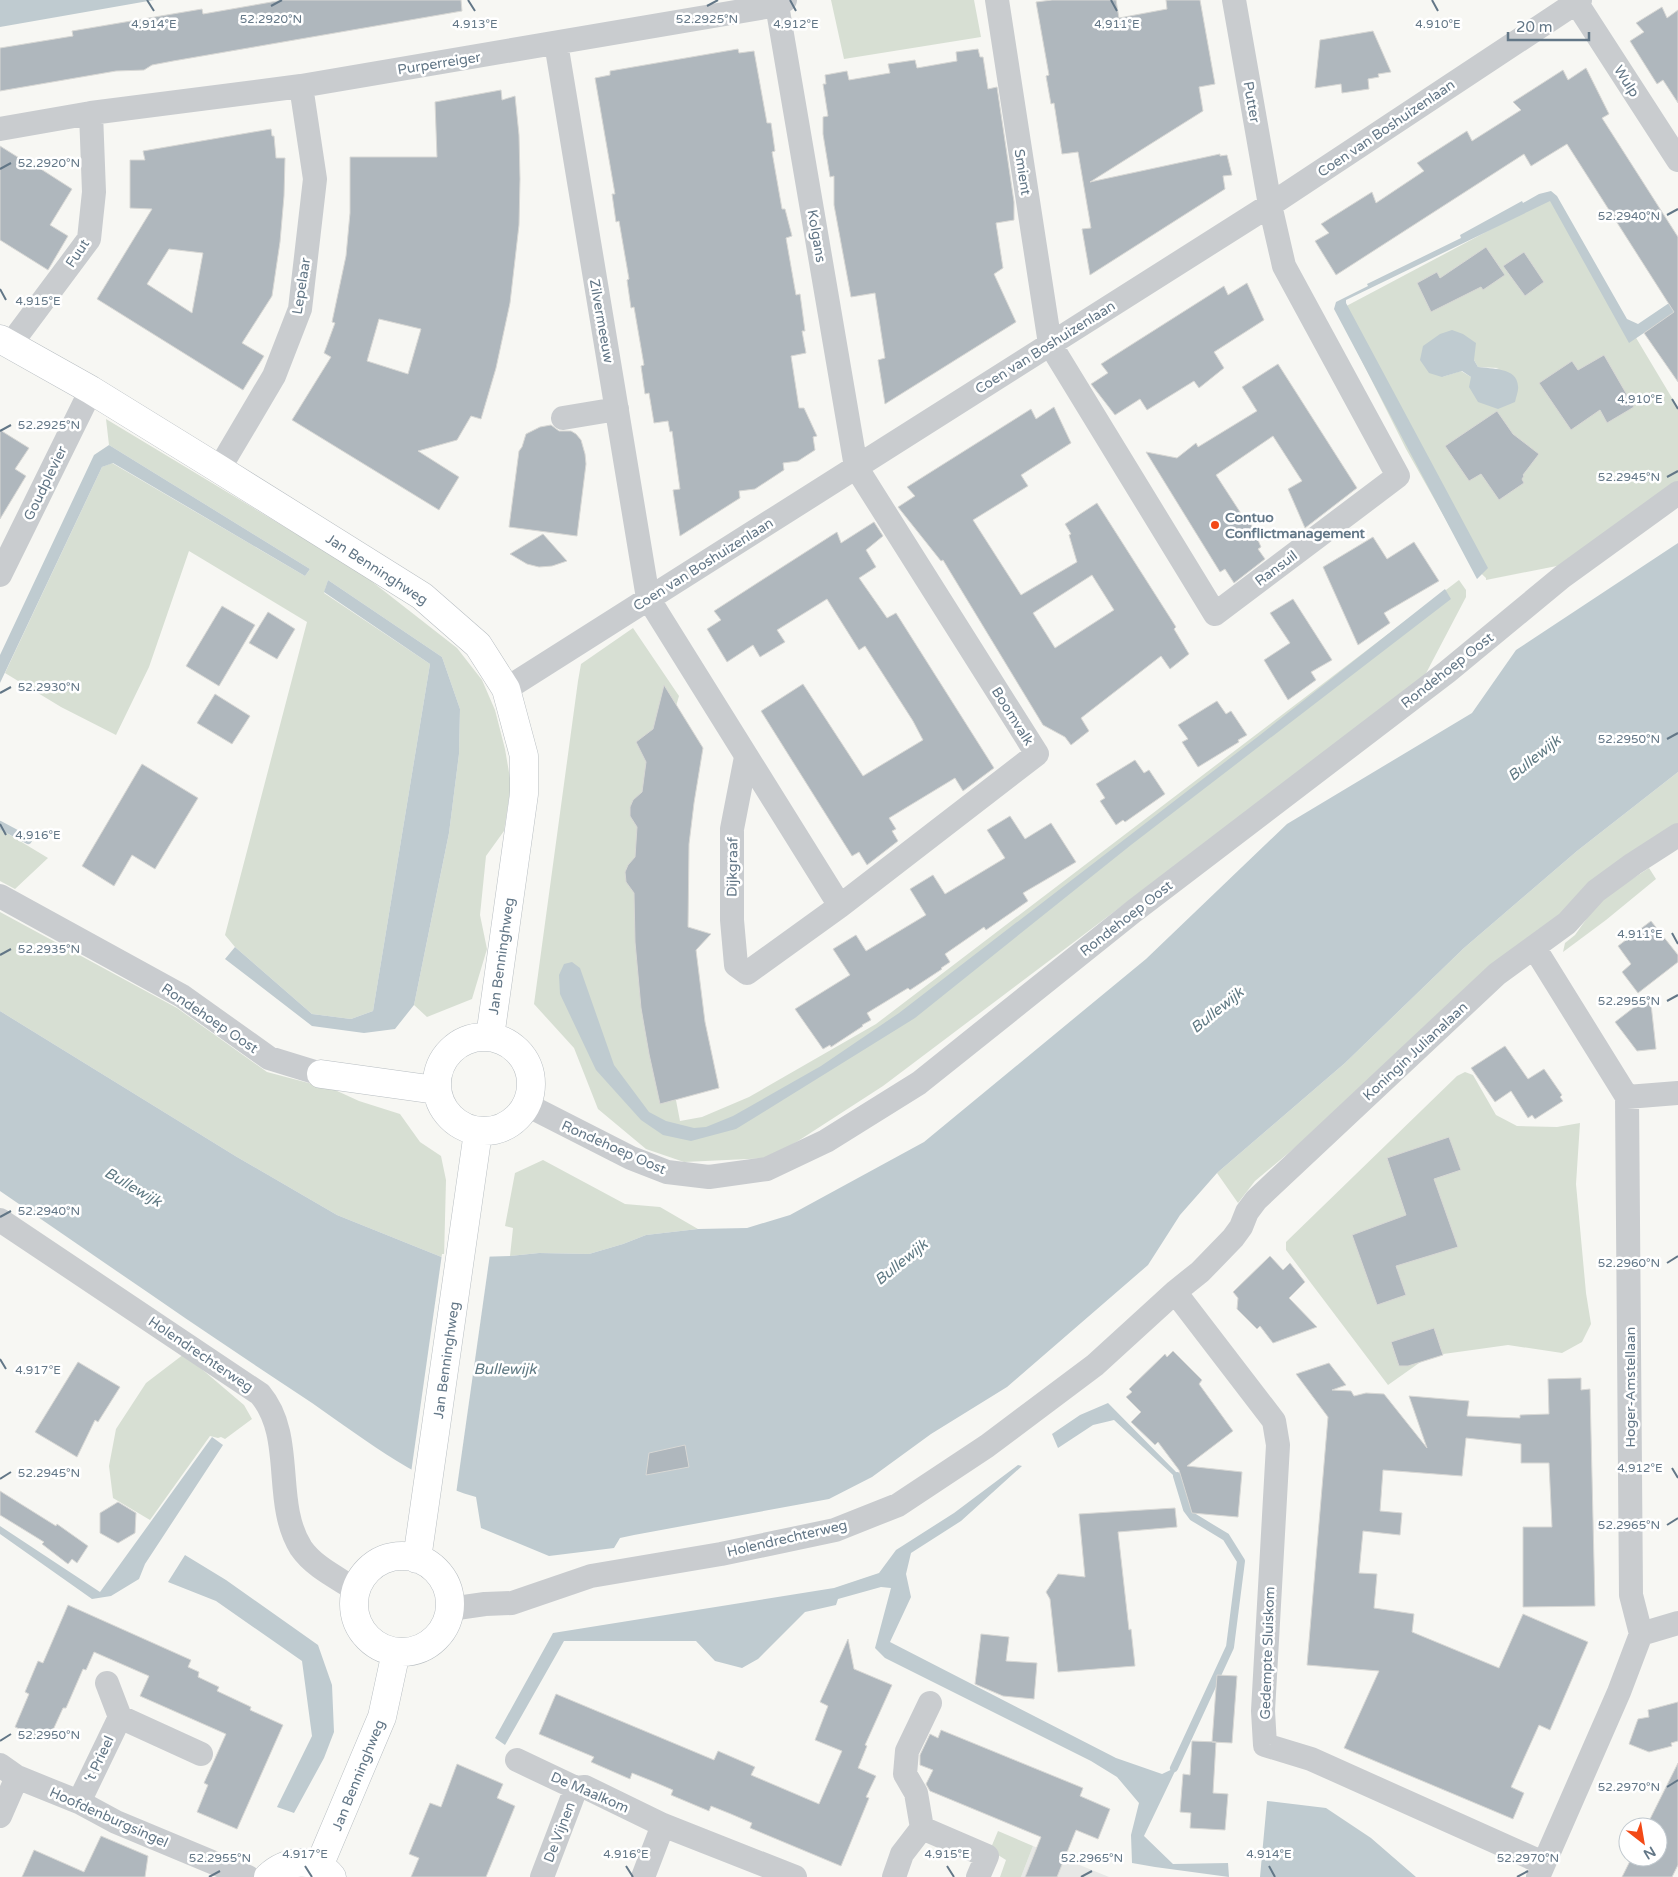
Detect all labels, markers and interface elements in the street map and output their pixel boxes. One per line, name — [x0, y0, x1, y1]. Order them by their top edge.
scale bar — [1508, 10, 1589, 42]
text: 52.2920°N — [240, 12, 302, 26]
text: 52.2925°N — [676, 12, 738, 26]
text: 4.914°E — [131, 17, 177, 31]
text: 4.913°E — [452, 17, 498, 31]
text: 4.912°E — [773, 17, 819, 31]
text: 4.911°E — [1094, 17, 1140, 31]
text: 4.910°E — [1415, 17, 1461, 31]
text: 20 m — [1516, 18, 1553, 36]
street label: Purperreiger — [396, 48, 483, 78]
street label: Wulp — [1610, 62, 1643, 100]
street label: Coen van Boshuizenlaan — [1314, 76, 1458, 181]
street label: Putter — [1240, 80, 1264, 125]
street label: Smient — [1010, 148, 1035, 197]
text: 52.2920°N — [18, 156, 80, 170]
street label: Kolgans — [804, 208, 830, 264]
text: 52.2940°N — [1598, 209, 1660, 223]
street label: Fuut — [62, 235, 93, 271]
street label: Lepelaar — [289, 256, 314, 316]
street label: Zilvermeeuw — [586, 278, 617, 364]
text: 4.915°E — [15, 294, 61, 308]
street label: Coen van Boshuizenlaan — [972, 297, 1118, 398]
text: 4.910°E — [1617, 392, 1663, 406]
text: 52.2925°N — [18, 418, 80, 432]
street label: Goudplevier — [20, 443, 71, 523]
text: 52.2945°N — [1598, 470, 1660, 484]
place label: Contuo Conflictmanagement — [1225, 509, 1366, 542]
street label: Coen van Boshuizenlaan — [630, 514, 776, 615]
marker: Contuo Conflictmanagement — [1209, 519, 1221, 531]
street label: Jan Benninghweg — [323, 530, 431, 609]
street label: Ransuil — [1252, 547, 1301, 590]
street label: Rondehoep Oost — [1398, 629, 1498, 712]
text: 52.2930°N — [18, 680, 80, 694]
street label: Boomvalk — [988, 684, 1037, 749]
water label: Bullewijk — [1504, 730, 1566, 785]
text: 52.2950°N — [1598, 732, 1660, 746]
text: 4.916°E — [15, 828, 61, 842]
street label: Dijkgraaf — [723, 836, 742, 897]
street label: Rondehoep Oost — [1077, 877, 1177, 960]
street label: Jan Benninghweg — [485, 896, 518, 1016]
text: 4.911°E — [1617, 927, 1663, 941]
text: 52.2935°N — [18, 942, 80, 956]
street label: Rondehoep Oost — [158, 980, 262, 1057]
water label: Bullewijk — [1187, 982, 1249, 1037]
text: 52.2955°N — [1598, 994, 1660, 1008]
street label: Koningin Julianalaan — [1359, 998, 1471, 1104]
street label: Rondehoep Oost — [559, 1117, 669, 1178]
water label: Bullewijk — [101, 1163, 166, 1211]
text: 52.2940°N — [18, 1204, 80, 1218]
water label: Bullewijk — [871, 1234, 933, 1289]
text: 52.2960°N — [1598, 1256, 1660, 1270]
street label: Jan Benninghweg — [430, 1300, 463, 1420]
street label: Holendrechterweg — [145, 1313, 256, 1396]
street label: Hoger-Amstellaan — [1622, 1327, 1639, 1447]
water label: Bullewijk — [474, 1360, 538, 1378]
text: 4.917°E — [15, 1363, 61, 1377]
text: 4.912°E — [1617, 1461, 1663, 1475]
text: 52.2945°N — [18, 1466, 80, 1480]
street label: Holendrechterweg — [725, 1516, 849, 1561]
text: 52.2965°N — [1598, 1518, 1660, 1532]
street label: Gedempte Sluiskom — [1257, 1586, 1278, 1720]
street label: Jan Benninghweg — [328, 1717, 388, 1833]
text: 52.2950°N — [18, 1728, 80, 1742]
street label: 't Prieel — [81, 1733, 118, 1785]
street label: De Maalkom — [548, 1768, 632, 1817]
text: 52.2970°N — [1598, 1780, 1660, 1794]
street label: Hoofdenburgsingel — [47, 1784, 171, 1851]
street label: De Vijnen — [540, 1800, 579, 1865]
north arrow — [1618, 1817, 1668, 1867]
text: N — [1640, 1843, 1659, 1863]
text: 4.917°E — [282, 1847, 328, 1861]
text: 4.916°E — [603, 1847, 649, 1861]
text: 4.915°E — [924, 1847, 970, 1861]
text: 4.914°E — [1246, 1847, 1292, 1861]
text: 52.2955°N — [189, 1851, 251, 1865]
text: 52.2965°N — [1061, 1851, 1123, 1865]
text: 52.2970°N — [1497, 1851, 1559, 1865]

